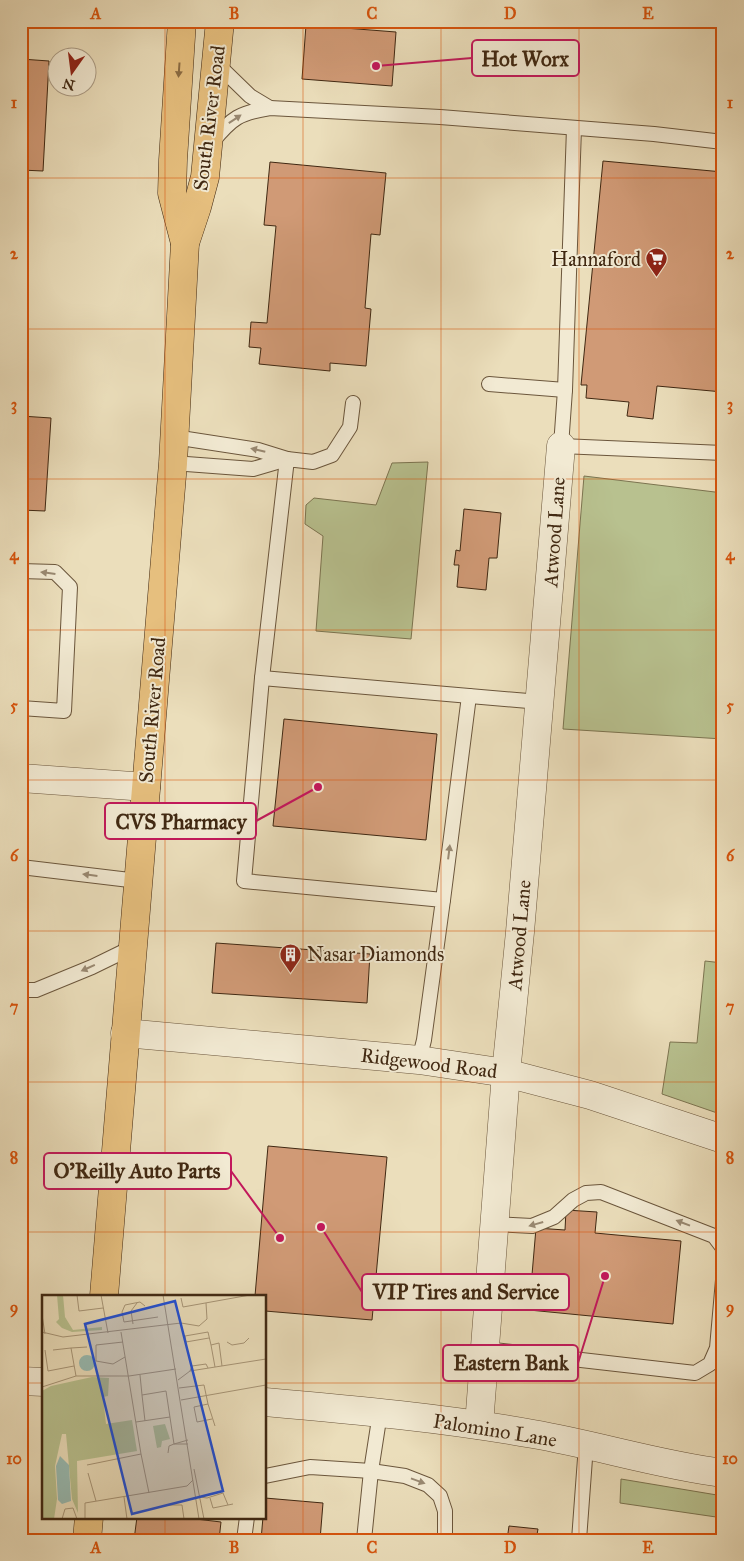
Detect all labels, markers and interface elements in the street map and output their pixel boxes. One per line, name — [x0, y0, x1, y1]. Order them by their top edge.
text: A — [90, 4, 102, 23]
text: B — [229, 4, 239, 23]
text: C — [367, 4, 378, 23]
text: D — [504, 4, 517, 23]
text: E — [642, 4, 654, 23]
callout: Hot Worx — [472, 40, 579, 76]
street label: South River Road — [188, 44, 230, 192]
text: Hot Worx — [481, 46, 569, 72]
north arrow — [48, 48, 98, 98]
one-way arrow — [174, 62, 182, 78]
text: N — [61, 74, 77, 94]
text: 1 — [11, 93, 18, 112]
text: 1 — [727, 93, 734, 112]
one-way arrow — [228, 115, 242, 124]
text: 2 — [10, 244, 19, 263]
text: 2 — [726, 244, 735, 263]
place label: Hannaford — [551, 247, 641, 271]
supermarket icon: Hannaford — [645, 247, 669, 278]
text: 3 — [11, 395, 17, 415]
text: 3 — [727, 395, 733, 415]
one-way arrow — [250, 446, 265, 454]
street label: Atwood Lane — [538, 476, 570, 589]
text: 4 — [10, 545, 20, 565]
text: 4 — [726, 545, 736, 565]
one-way arrow — [40, 569, 56, 577]
street label: South River Road — [134, 636, 170, 784]
text: 5 — [10, 696, 18, 715]
text: 5 — [726, 696, 734, 715]
callout: CVS Pharmacy — [105, 803, 256, 839]
text: CVS Pharmacy — [115, 809, 248, 835]
one-way arrow — [445, 843, 453, 859]
text: 6 — [10, 846, 19, 865]
text: 6 — [726, 846, 735, 865]
one-way arrow — [82, 871, 98, 879]
street label: Atwood Lane — [502, 879, 536, 992]
building icon: Nasar Diamonds — [279, 942, 303, 973]
place label: Nasar Diamonds — [307, 942, 444, 966]
one-way arrow — [81, 964, 96, 972]
text: 7 — [10, 997, 19, 1016]
text: 7 — [726, 997, 735, 1016]
street label: Ridgewood Road — [359, 1043, 499, 1084]
text: 8 — [10, 1148, 18, 1167]
text: 8 — [726, 1148, 734, 1167]
callout: O'Reilly Auto Parts — [44, 1153, 231, 1189]
text: O'Reilly Auto Parts — [53, 1158, 221, 1184]
one-way arrow — [675, 1219, 690, 1227]
one-way arrow — [528, 1220, 543, 1228]
callout: VIP Tires and Service — [362, 1274, 569, 1310]
text: VIP Tires and Service — [372, 1279, 560, 1305]
inset map — [42, 1295, 266, 1518]
text: 9 — [10, 1298, 18, 1318]
text: 9 — [726, 1298, 734, 1318]
callout: Eastern Bank — [443, 1345, 578, 1381]
text: Eastern Bank — [453, 1350, 570, 1376]
street label: Palomino Lane — [431, 1408, 559, 1452]
text: 10 — [6, 1449, 22, 1468]
text: 10 — [722, 1449, 738, 1468]
one-way arrow — [411, 1477, 426, 1485]
text: A — [90, 1538, 102, 1557]
text: B — [229, 1538, 239, 1557]
text: C — [367, 1538, 378, 1557]
text: D — [504, 1538, 517, 1557]
text: E — [642, 1538, 654, 1557]

